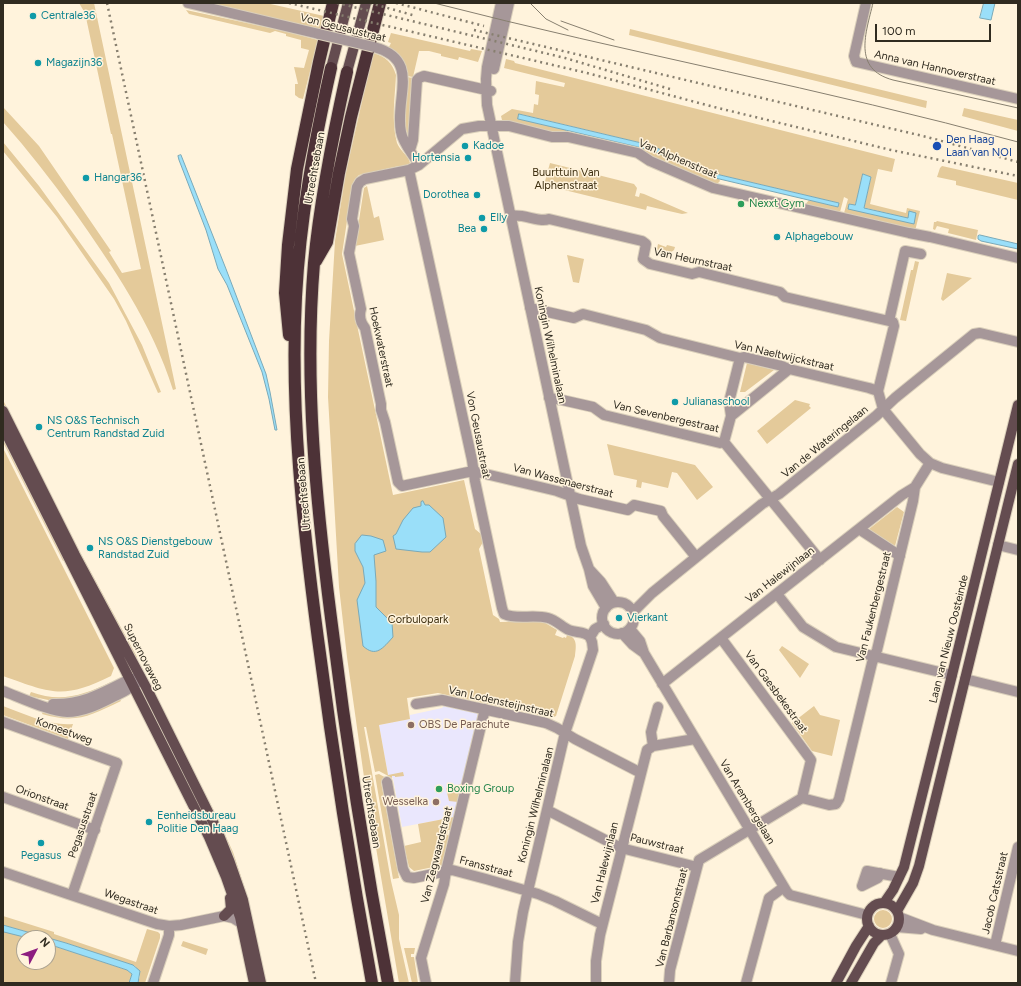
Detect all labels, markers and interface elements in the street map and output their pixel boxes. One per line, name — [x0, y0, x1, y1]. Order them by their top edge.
place label: Centrale36 — [41, 9, 95, 23]
marker: Centrale36 — [28, 11, 38, 21]
street label: Von Geusaustraat — [299, 11, 387, 45]
scale bar — [877, 16, 993, 42]
text: 100 m — [882, 24, 916, 38]
street label: Anna van Hannoverstraat — [873, 48, 997, 88]
place label: Magazijn36 — [46, 56, 102, 70]
marker: Magazijn36 — [33, 58, 43, 68]
street label: Utrechtsebaan — [302, 131, 328, 205]
place label: Den Haag Laan van NOI — [946, 133, 1012, 159]
street label: Van Alphenstraat — [636, 136, 720, 182]
place label: Kadoe — [473, 139, 504, 153]
marker: Den Haag Laan van NOI — [931, 140, 943, 152]
marker: Kadoe — [460, 141, 470, 151]
place label: Hortensia — [412, 151, 460, 165]
marker: Hortensia — [463, 153, 473, 163]
park label: Buurttuin Van Alphenstraat — [532, 166, 600, 192]
place label: Hangar36 — [94, 171, 142, 185]
marker: Hangar36 — [81, 173, 91, 183]
place label: Dorothea — [423, 188, 469, 202]
marker: Dorothea — [472, 190, 482, 200]
place label: Nexxt Gym — [749, 197, 804, 211]
marker: Nexxt Gym — [736, 199, 746, 209]
place label: Elly — [490, 211, 507, 225]
marker: Elly — [477, 213, 487, 223]
place label: Bea — [458, 222, 476, 236]
marker: Bea — [479, 224, 489, 234]
place label: Alphagebouw — [785, 230, 853, 244]
marker: Alphagebouw — [772, 232, 782, 242]
street label: Van Heurnstraat — [652, 245, 734, 275]
street label: Koningin Wilhelminalaan — [531, 285, 569, 405]
street label: Hoekwaterstraat — [366, 305, 396, 389]
street label: Van Naeltwijckstraat — [733, 338, 835, 374]
street label: Von Geusaustraat — [463, 390, 493, 480]
place label: Julianaschool — [683, 395, 750, 409]
marker: Julianaschool — [670, 397, 680, 407]
street label: Van Sevenbergestraat — [611, 398, 721, 436]
street label: Van de Wateringelaan — [779, 403, 871, 481]
place label: NS O&S Technisch Centrum Randstad Zuid — [47, 414, 164, 440]
marker: NS O&S Technisch Centrum Randstad Zuid — [34, 422, 44, 432]
street label: Utrechtsebaan — [294, 457, 314, 531]
street label: Van Wassenaerstraat — [511, 461, 615, 501]
place label: NS O&S Dienstgebouw Randstad Zuid — [98, 535, 213, 561]
marker: NS O&S Dienstgebouw Randstad Zuid — [85, 543, 95, 553]
street label: Van Halewijnlaan — [743, 544, 817, 606]
street label: Van Faukenbergestraat — [854, 550, 894, 664]
street label: Laan van Nieuw Oosteinde — [927, 573, 971, 705]
place label: Vierkant — [627, 611, 668, 625]
park label: Corbulopark — [388, 613, 448, 627]
marker: Vierkant — [614, 613, 624, 623]
street label: Supernovaweg — [120, 621, 166, 693]
street label: Van Gaesbekestraat — [742, 648, 810, 736]
street label: Van Lodensteijnstraat — [447, 683, 555, 721]
street label: Komeetweg — [34, 715, 94, 747]
place label: OBS De Parachute — [419, 718, 510, 732]
marker: OBS De Parachute — [406, 720, 416, 730]
street label: Koningin Wilhelminalaan — [515, 746, 557, 864]
street label: Van Arembergelaan — [716, 757, 778, 847]
street label: Utrechtsebaan — [359, 775, 383, 849]
street label: Orionstraat — [14, 782, 70, 814]
place label: Boxing Group — [447, 782, 514, 796]
marker: Boxing Group — [434, 784, 444, 794]
street label: Pegasusstraat — [66, 790, 100, 860]
place label: Wesselka — [382, 795, 428, 809]
marker: Wesselka — [431, 797, 441, 807]
street label: Van Zegwaardstraat — [419, 805, 455, 905]
place label: Eenheidsbureau Politie Den Haag — [157, 809, 238, 835]
marker: Eenheidsbureau Politie Den Haag — [144, 817, 154, 827]
street label: Van Halewijnlaan — [588, 821, 622, 905]
street label: Pauwstraat — [629, 831, 685, 857]
marker: Pegasus — [36, 838, 46, 848]
place label: Pegasus — [21, 849, 61, 863]
street label: Jacob Catsstraat — [979, 851, 1011, 935]
street label: Fransstraat — [458, 854, 514, 880]
street label: Van Barbansonstraat — [653, 867, 691, 969]
street label: Wegastraat — [102, 887, 160, 917]
north arrow — [16, 930, 56, 970]
text: N — [37, 935, 52, 950]

